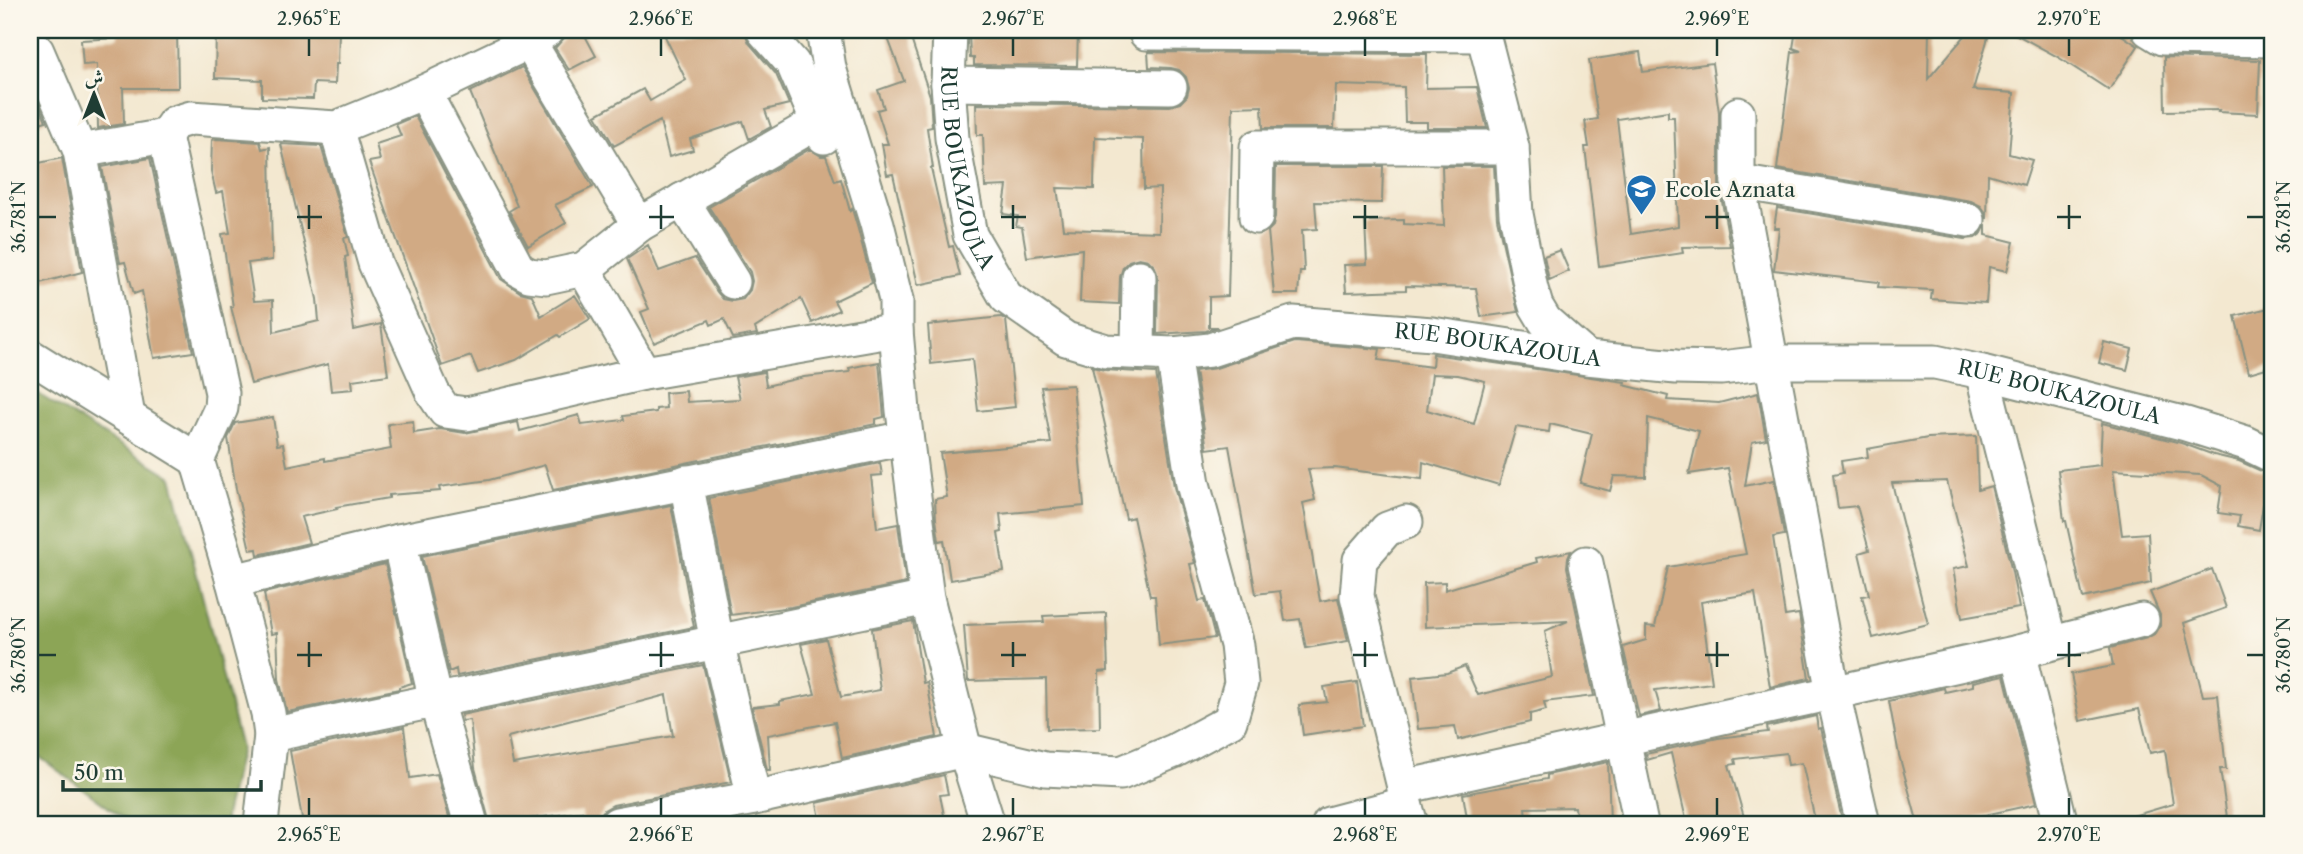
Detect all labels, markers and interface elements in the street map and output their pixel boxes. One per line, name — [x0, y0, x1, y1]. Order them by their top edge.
text: 2.965°E — [277, 8, 341, 30]
text: 2.966°E — [629, 8, 693, 30]
text: 2.967°E — [982, 8, 1044, 30]
text: 2.968°E — [1333, 8, 1397, 30]
text: 2.969°E — [1685, 8, 1749, 30]
text: 2.970°E — [2037, 8, 2101, 30]
north arrow — [60, 60, 130, 130]
street label: RUE BOUKAZOULA — [936, 65, 1000, 274]
text: ش — [85, 66, 103, 89]
school or university icon: Ecole Aznata — [1625, 173, 1659, 217]
place label: Ecole Aznata — [1665, 177, 1796, 202]
text: 36.781°N — [8, 181, 30, 253]
text: 36.781°N — [2273, 181, 2295, 253]
street label: RUE BOUKAZOULA — [1393, 318, 1603, 371]
street label: RUE BOUKAZOULA — [1956, 354, 2164, 429]
text: 36.780°N — [8, 616, 30, 693]
text: 36.780°N — [2273, 616, 2295, 693]
scale bar — [63, 749, 261, 793]
text: 50 m — [74, 760, 124, 785]
text: 2.965°E — [277, 824, 341, 846]
text: 2.966°E — [629, 824, 693, 846]
text: 2.967°E — [982, 824, 1044, 846]
text: 2.968°E — [1333, 824, 1397, 846]
text: 2.969°E — [1685, 824, 1749, 846]
text: 2.970°E — [2037, 824, 2101, 846]

